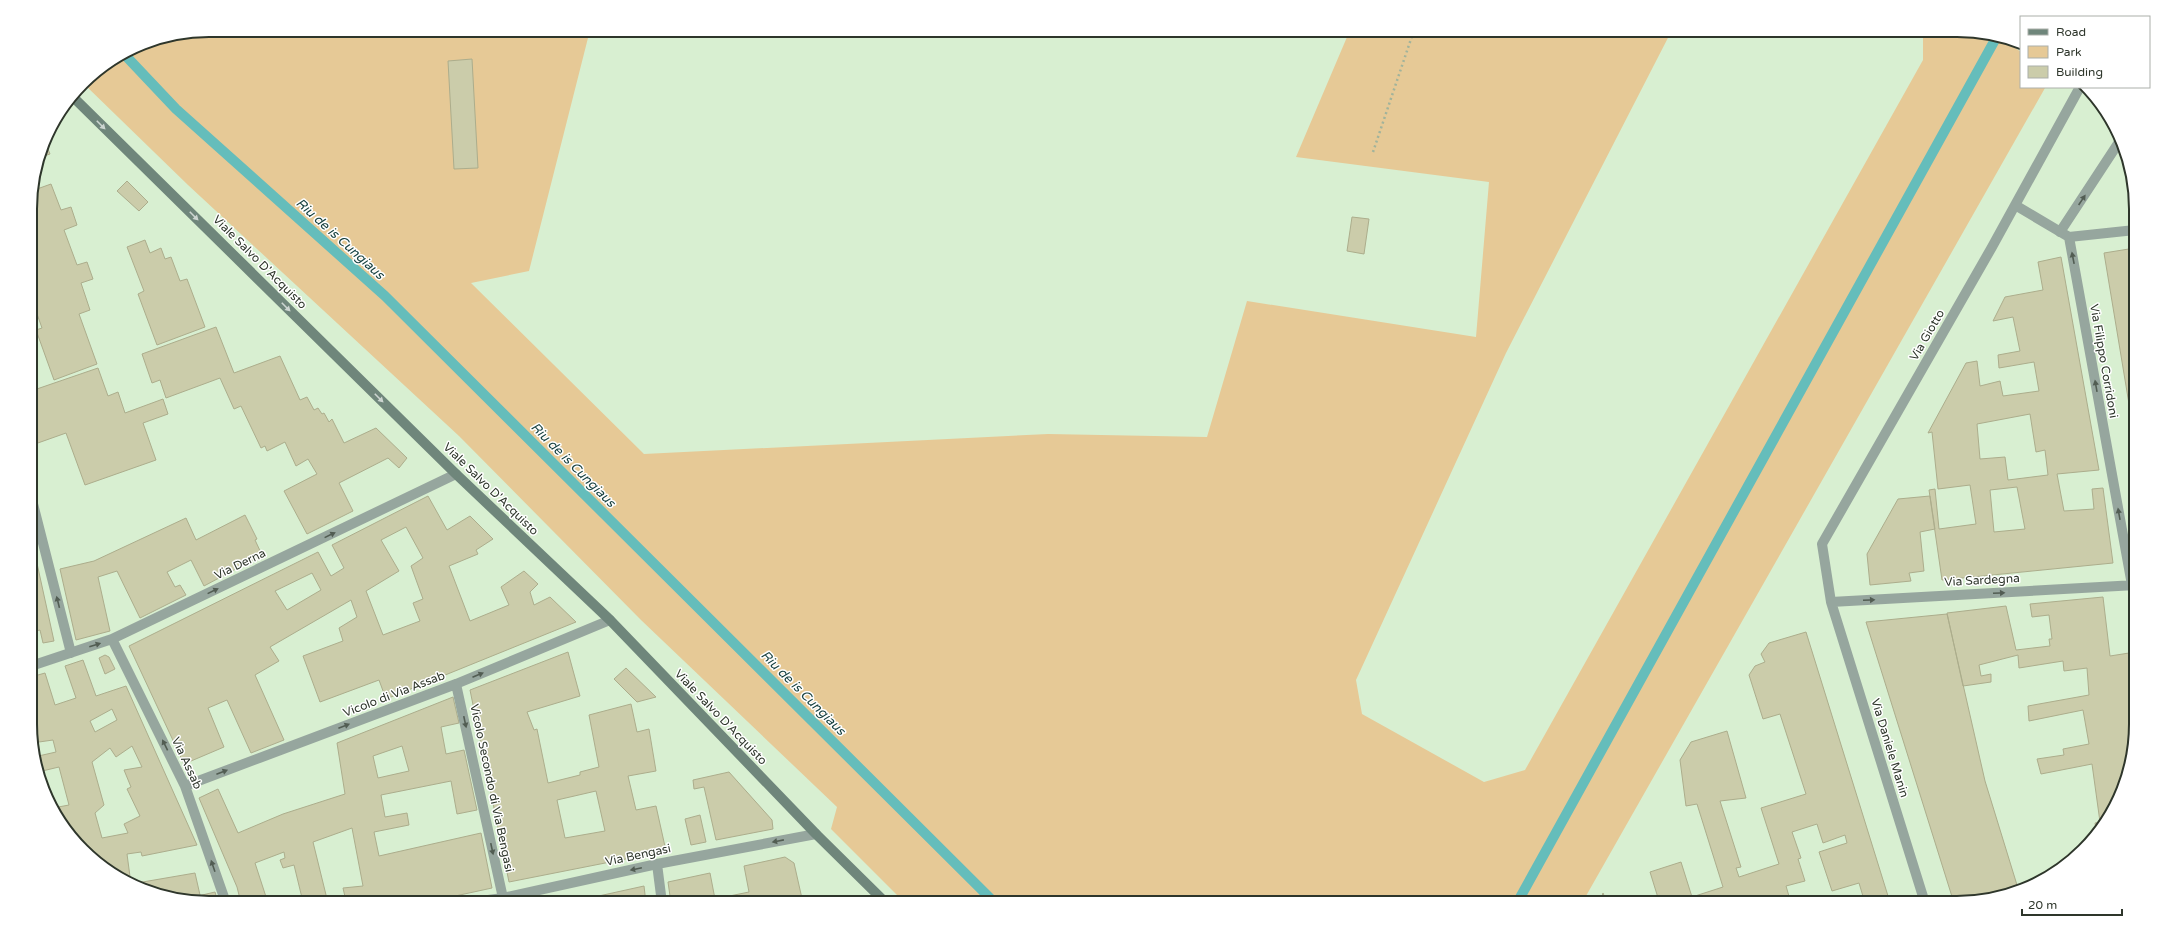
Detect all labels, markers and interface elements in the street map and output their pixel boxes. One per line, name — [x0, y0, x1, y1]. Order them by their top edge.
legend — [2020, 16, 2150, 88]
text: Road — [2056, 25, 2086, 39]
text: Park — [2056, 45, 2082, 59]
text: Building — [2056, 65, 2103, 79]
one-way arrow — [96, 120, 106, 129]
one-way arrow — [2078, 194, 2085, 206]
water label: Riu de is Cungiaus — [293, 195, 388, 283]
one-way arrow — [189, 211, 199, 221]
street label: Viale Salvo D'Acquisto — [210, 212, 310, 312]
one-way arrow — [2069, 252, 2075, 264]
one-way arrow — [281, 302, 291, 312]
street label: Via Filippo Corridoni — [2087, 303, 2121, 419]
street label: Via Giotto — [1907, 307, 1947, 363]
one-way arrow — [2092, 380, 2098, 392]
one-way arrow — [374, 393, 384, 403]
water label: Riu de is Cungiaus — [527, 419, 619, 511]
street label: Viale Salvo D'Acquisto — [441, 440, 541, 538]
one-way arrow — [2116, 508, 2122, 520]
one-way arrow — [325, 532, 336, 538]
street label: Via Derna — [212, 546, 268, 582]
street label: Via Sardegna — [1944, 571, 2020, 589]
one-way arrow — [207, 588, 219, 594]
one-way arrow — [1993, 589, 2005, 596]
one-way arrow — [55, 596, 61, 608]
one-way arrow — [1863, 596, 1875, 603]
one-way arrow — [89, 642, 101, 648]
water label: Riu de is Cungiaus — [757, 647, 849, 739]
street label: Viale Salvo D'Acquisto — [672, 667, 770, 767]
street label: Vicolo di Via Assab — [341, 668, 447, 720]
one-way arrow — [472, 672, 484, 678]
street label: Via Daniele Manin — [1868, 697, 1912, 799]
street label: Vicolo Secondo di Via Bengasi — [467, 703, 517, 873]
one-way arrow — [462, 716, 468, 728]
one-way arrow — [338, 723, 350, 729]
street label: Via Assab — [169, 735, 205, 791]
one-way arrow — [162, 740, 168, 751]
one-way arrow — [216, 769, 228, 775]
one-way arrow — [772, 839, 784, 845]
street label: Via Bengasi — [604, 841, 672, 869]
one-way arrow — [490, 843, 496, 855]
one-way arrow — [210, 860, 216, 872]
one-way arrow — [630, 866, 643, 872]
scale bar — [2022, 891, 2122, 917]
text: 20 m — [2028, 898, 2057, 912]

